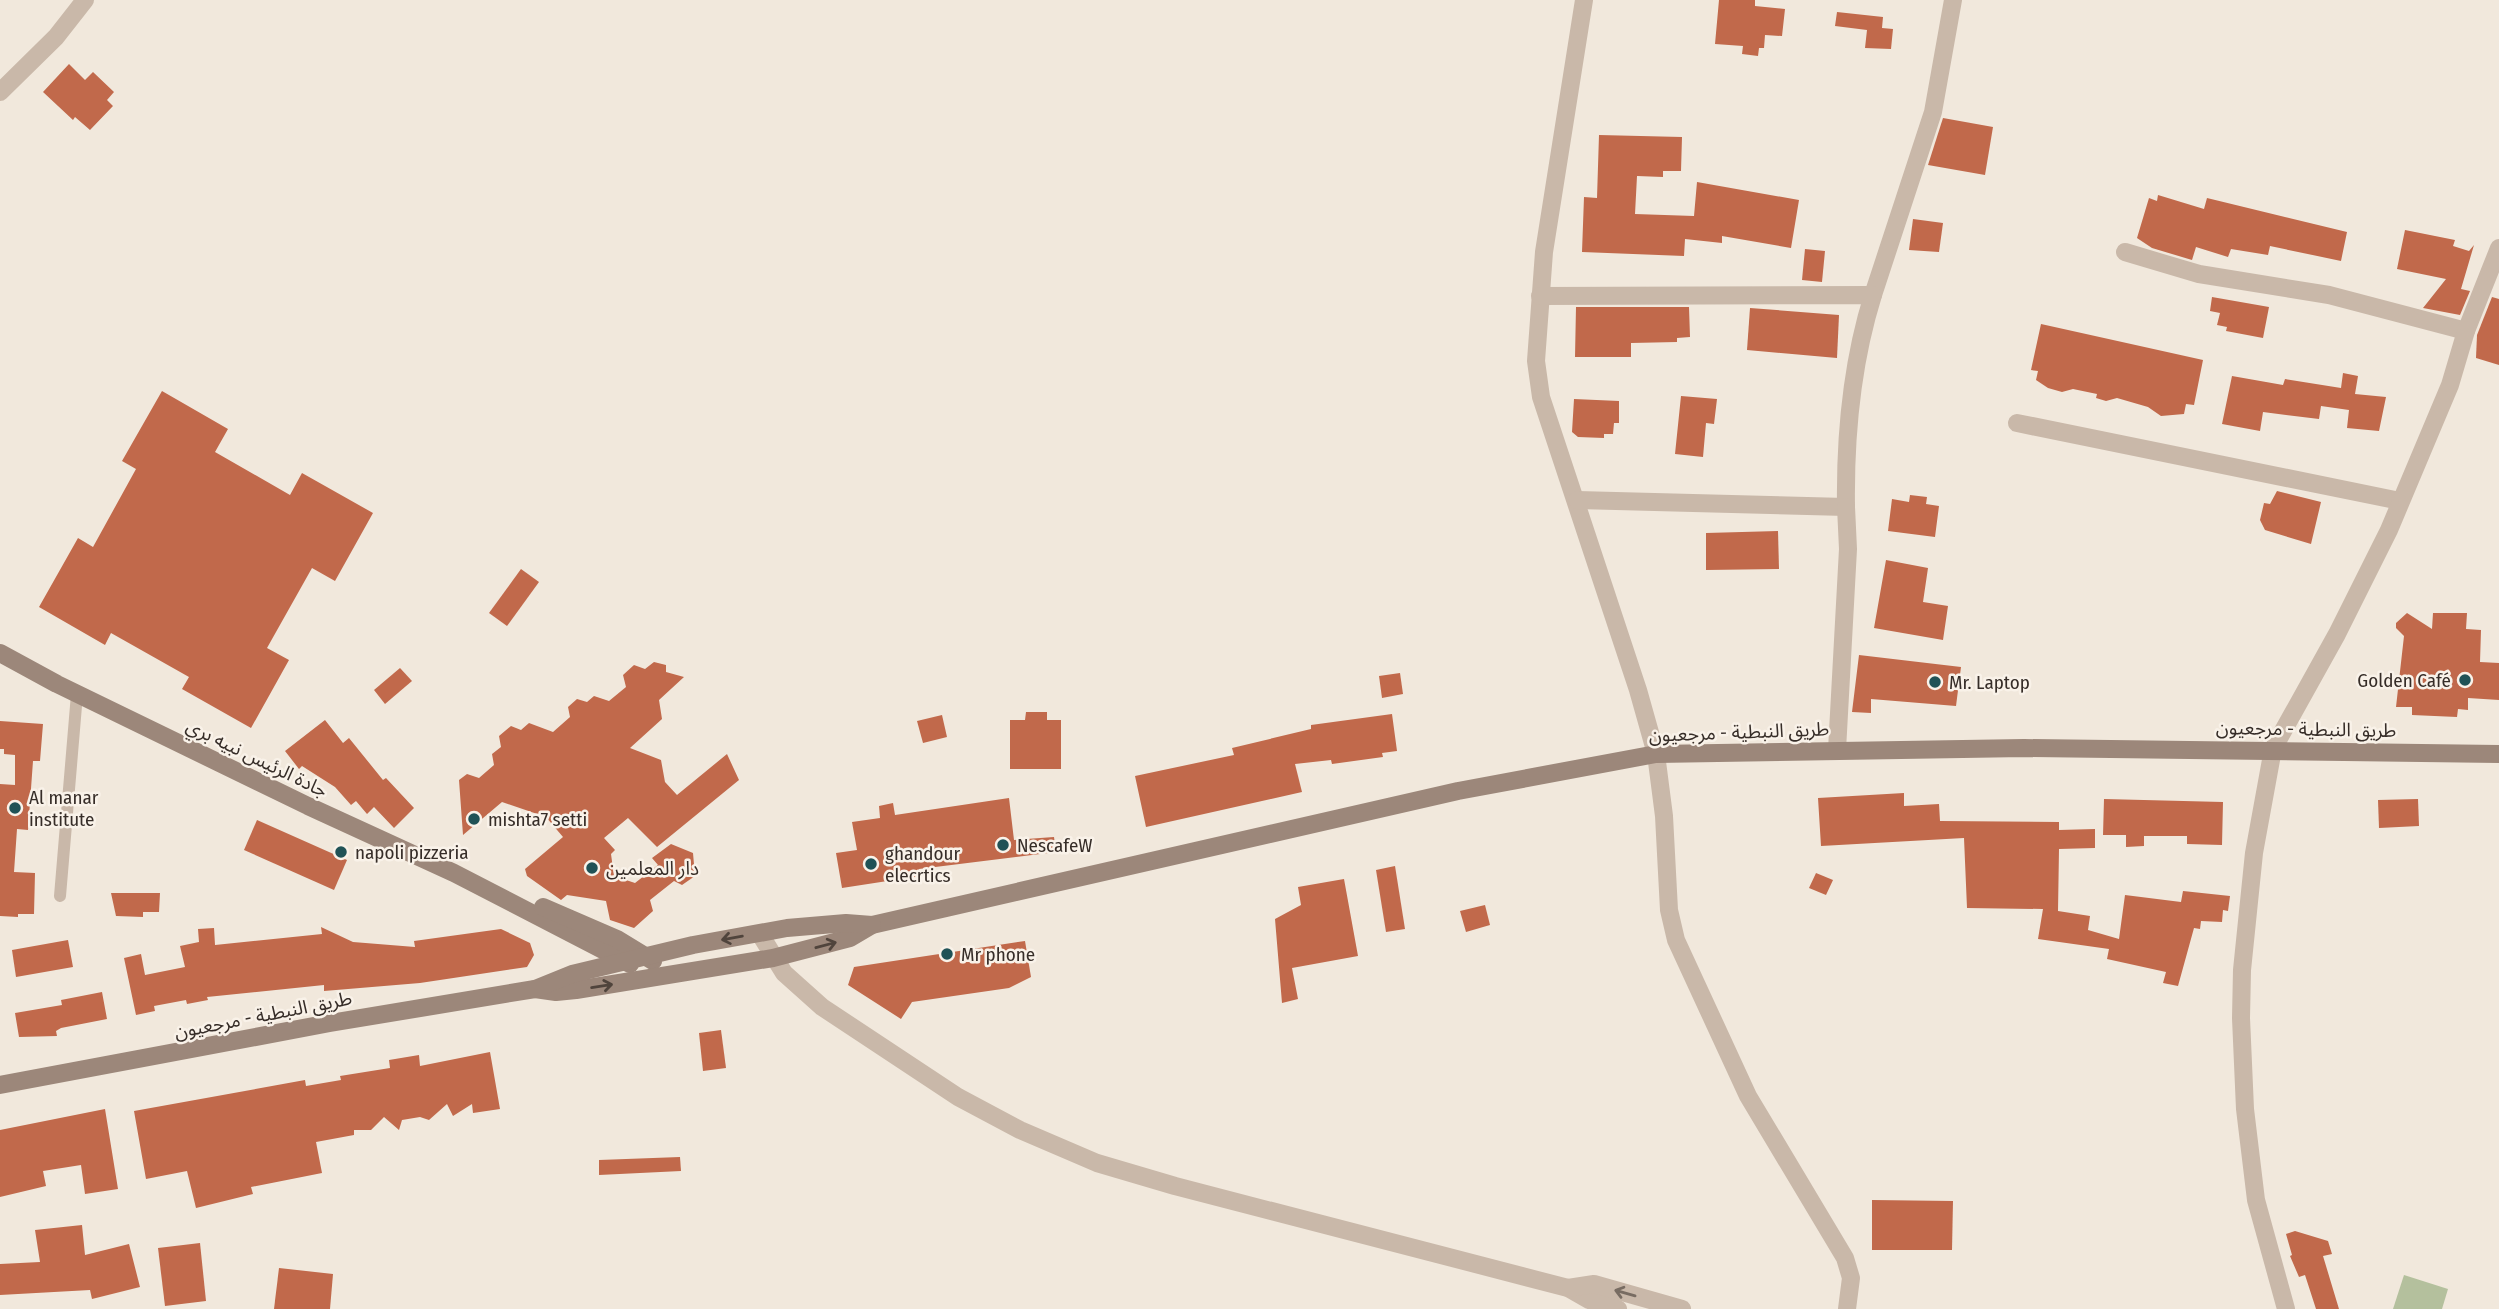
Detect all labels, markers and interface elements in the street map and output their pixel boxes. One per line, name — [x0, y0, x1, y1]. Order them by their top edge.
place label: Golden Café — [2357, 669, 2451, 692]
place label: Mr. Laptop — [1949, 671, 2030, 694]
marker: Golden Café — [2457, 672, 2473, 688]
marker: Mr. Laptop — [1927, 674, 1943, 690]
street label: جادة الرئيس نبيه بري — [181, 714, 332, 805]
street label: طريق النبطية - مرجعيون — [2216, 716, 2397, 742]
street label: طريق النبطية - مرجعيون — [1648, 717, 1830, 747]
place label: Al manar institute — [29, 786, 99, 831]
marker: Al manar institute — [7, 800, 23, 816]
place label: mishta7 setti — [488, 808, 587, 831]
marker: mishta7 setti — [466, 811, 482, 827]
place label: NescafeW — [1017, 834, 1093, 857]
marker: NescafeW — [995, 837, 1011, 853]
place label: napoli pizzeria — [355, 841, 469, 864]
place label: ghandour elecrtics — [885, 842, 960, 887]
marker: napoli pizzeria — [333, 844, 349, 860]
marker: ghandour elecrtics — [863, 856, 879, 872]
place label: دار المعلمين — [606, 857, 699, 880]
marker: دار المعلمين — [584, 860, 600, 876]
one-way arrow — [721, 932, 744, 946]
one-way arrow — [814, 938, 837, 951]
place label: Mr phone — [961, 943, 1035, 966]
marker: Mr phone — [939, 946, 955, 962]
one-way arrow — [590, 979, 613, 992]
street label: طريق النبطية - مرجعيون — [172, 986, 354, 1044]
one-way arrow — [1614, 1285, 1636, 1298]

